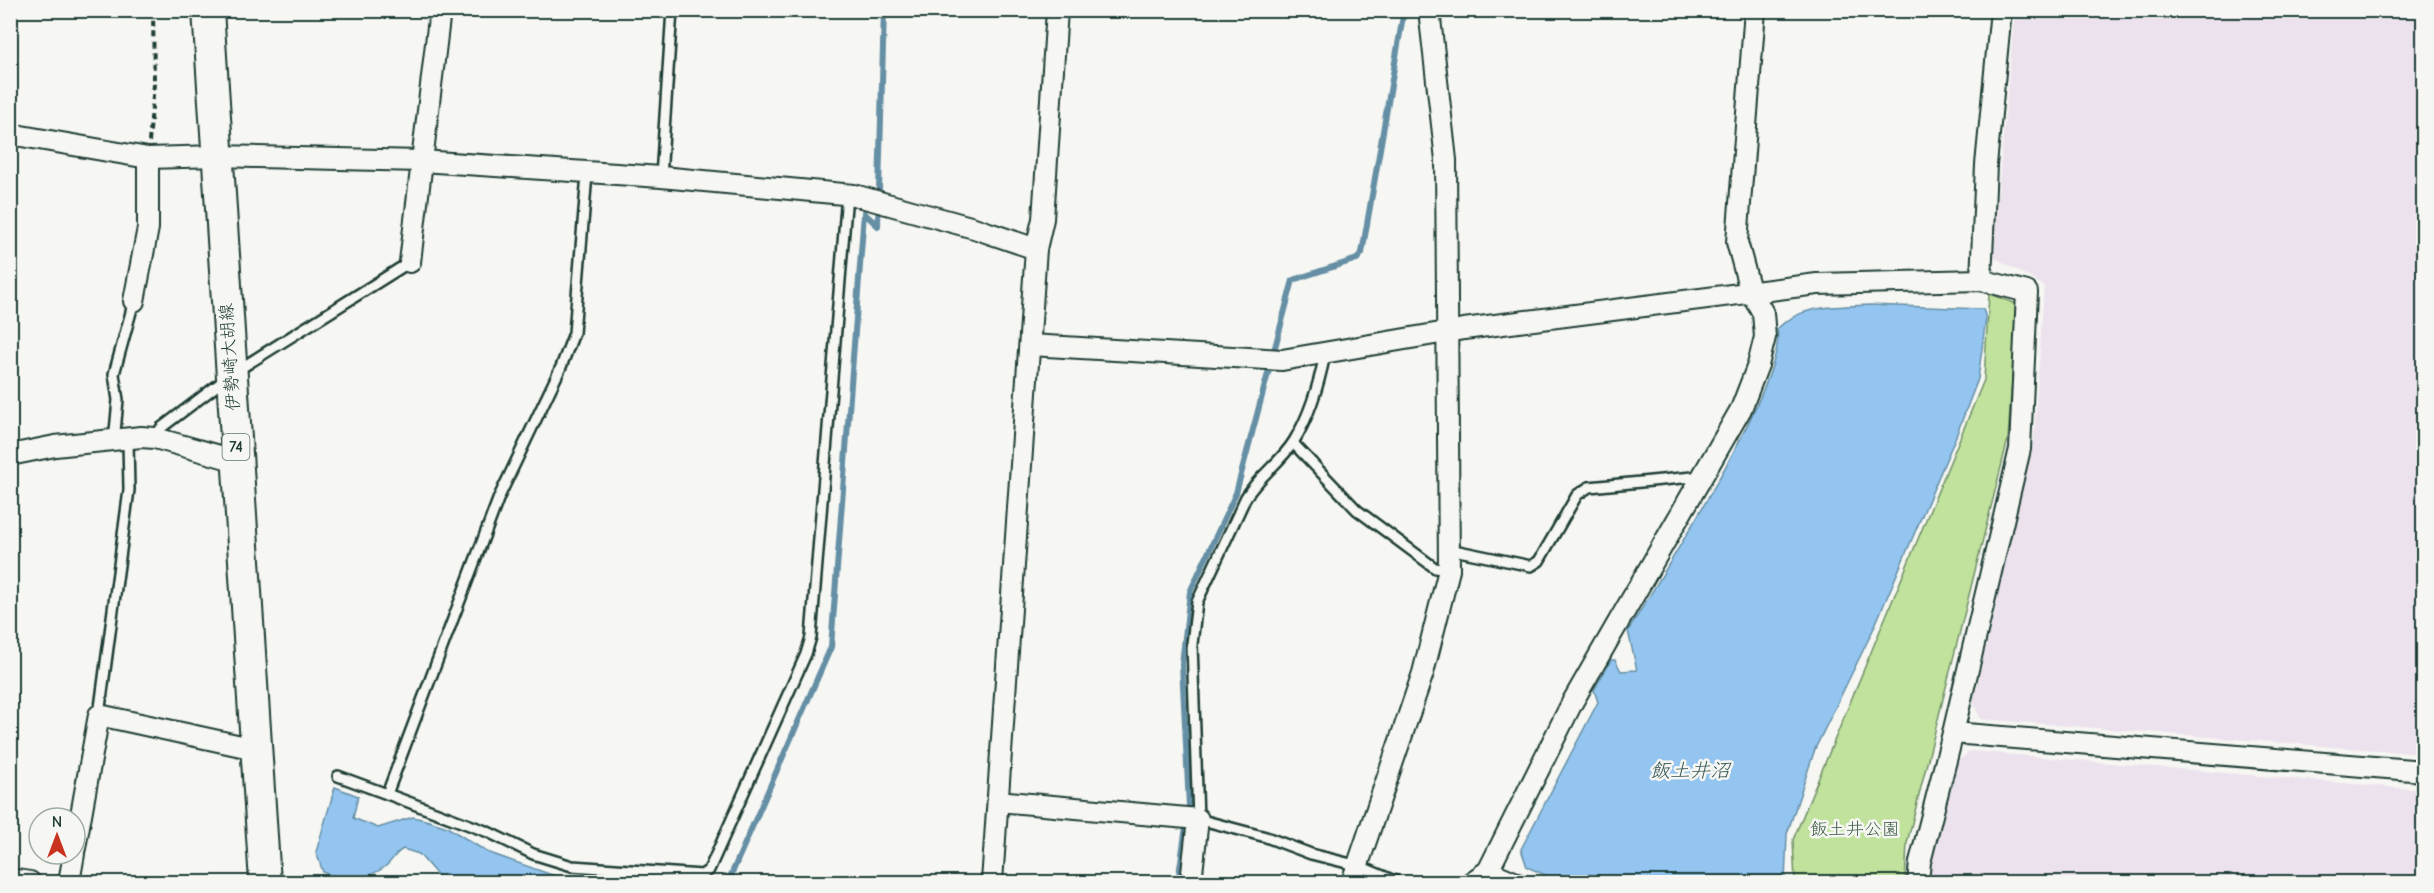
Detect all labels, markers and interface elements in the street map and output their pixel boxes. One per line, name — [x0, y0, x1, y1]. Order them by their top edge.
street label: 伊勢崎大胡線 — [216, 302, 244, 412]
road number: 74 — [222, 434, 250, 460]
water label: 飯土井沼 — [1650, 759, 1732, 782]
north arrow — [27, 806, 87, 866]
text: N — [52, 813, 62, 831]
park label: 飯土井公園 — [1810, 819, 1900, 840]

